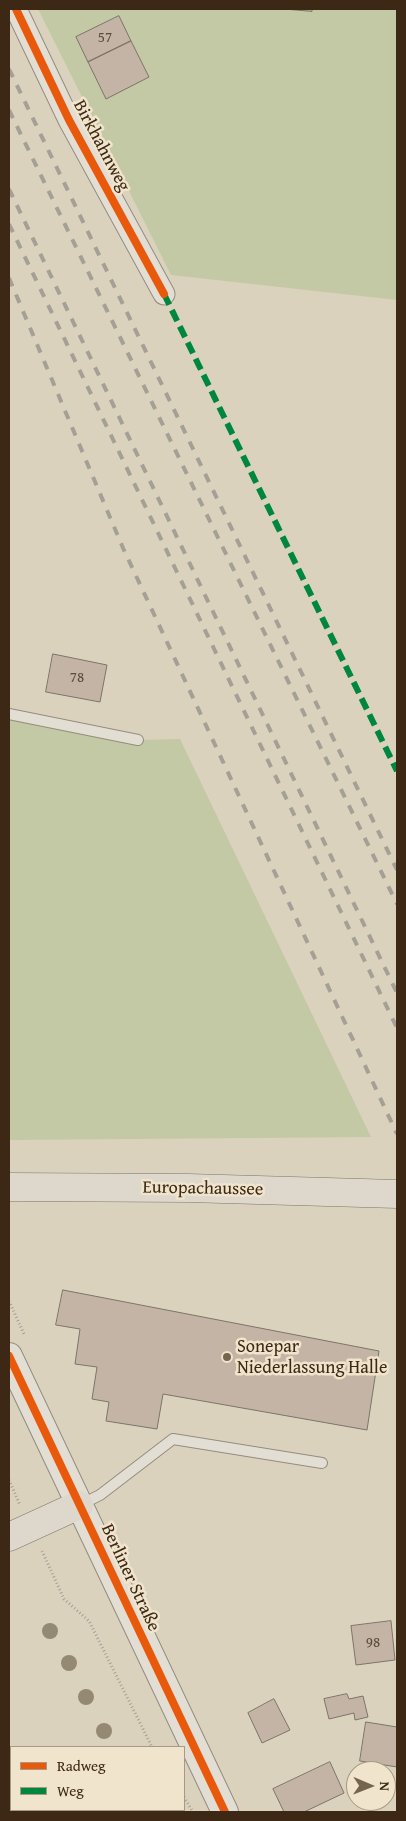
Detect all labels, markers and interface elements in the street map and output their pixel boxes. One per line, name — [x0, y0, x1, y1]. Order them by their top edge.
house number: 57 — [98, 29, 112, 47]
street label: Birkhahnweg — [68, 97, 134, 195]
house number: 78 — [70, 669, 84, 687]
street label: Europachaussee — [143, 1177, 263, 1201]
place label: Sonepar Niederlassung Halle — [237, 1336, 387, 1378]
marker: Sonepar Niederlassung Halle — [221, 1351, 233, 1363]
street label: Berliner Straße — [96, 1521, 164, 1635]
house number: 98 — [366, 1634, 380, 1652]
legend — [10, 1746, 185, 1811]
text: Radweg — [57, 1755, 106, 1776]
north arrow — [346, 1761, 396, 1811]
text: Weg — [57, 1780, 84, 1801]
text: N — [375, 1781, 395, 1791]

